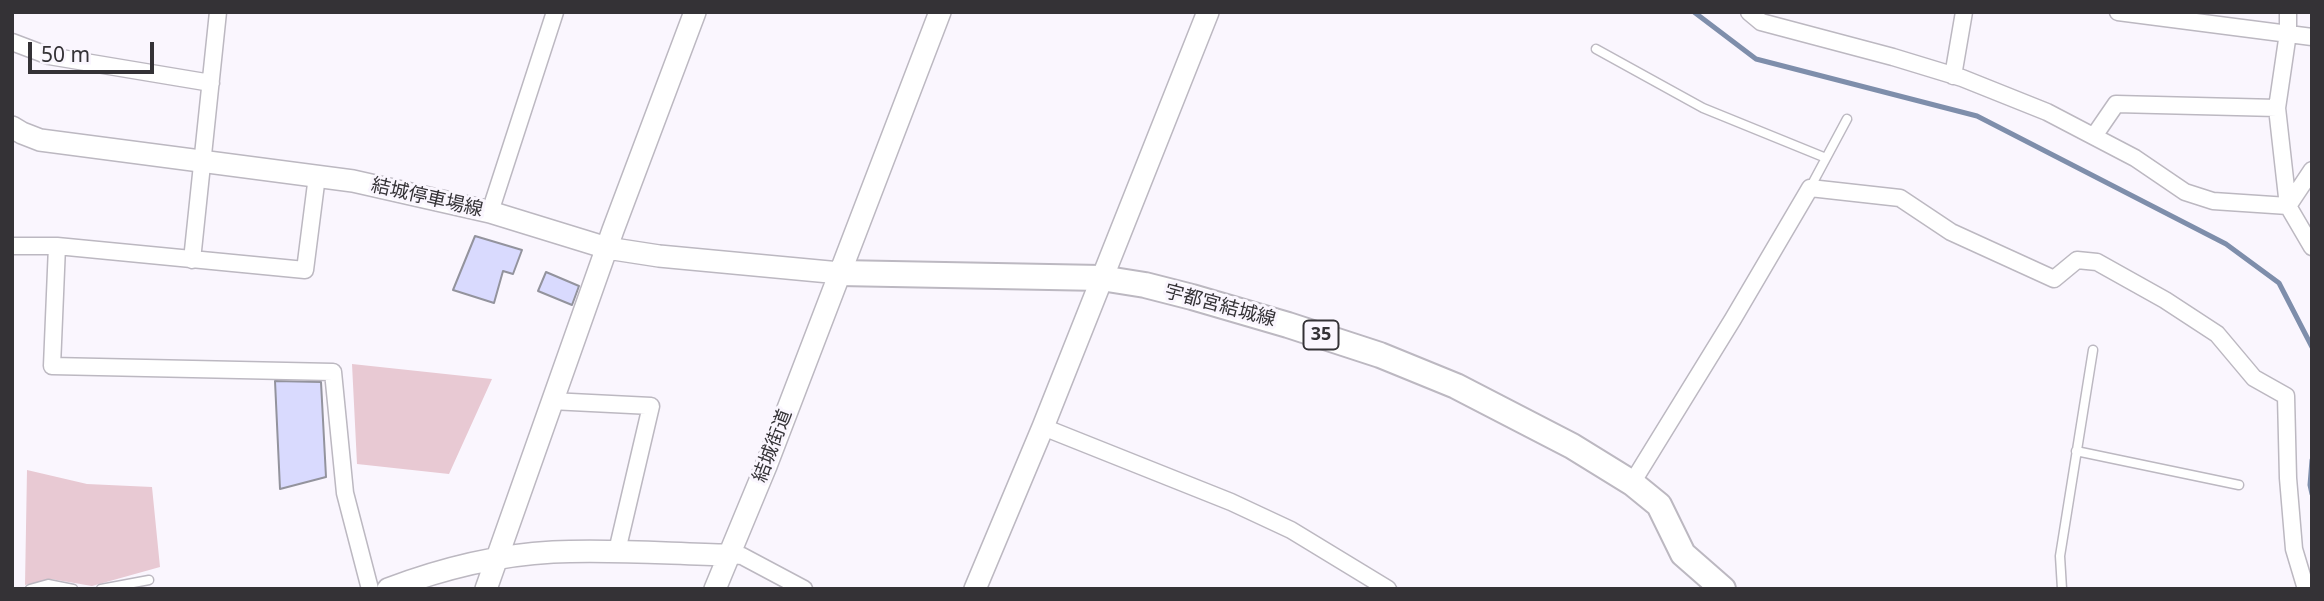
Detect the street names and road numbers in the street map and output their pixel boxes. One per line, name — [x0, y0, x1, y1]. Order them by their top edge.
street label: 結城停車場線 — [369, 174, 485, 222]
street label: 宇都宮結城線 — [1162, 280, 1278, 332]
road number: 35 — [1304, 320, 1338, 349]
street label: 結城街道 — [749, 406, 797, 486]

